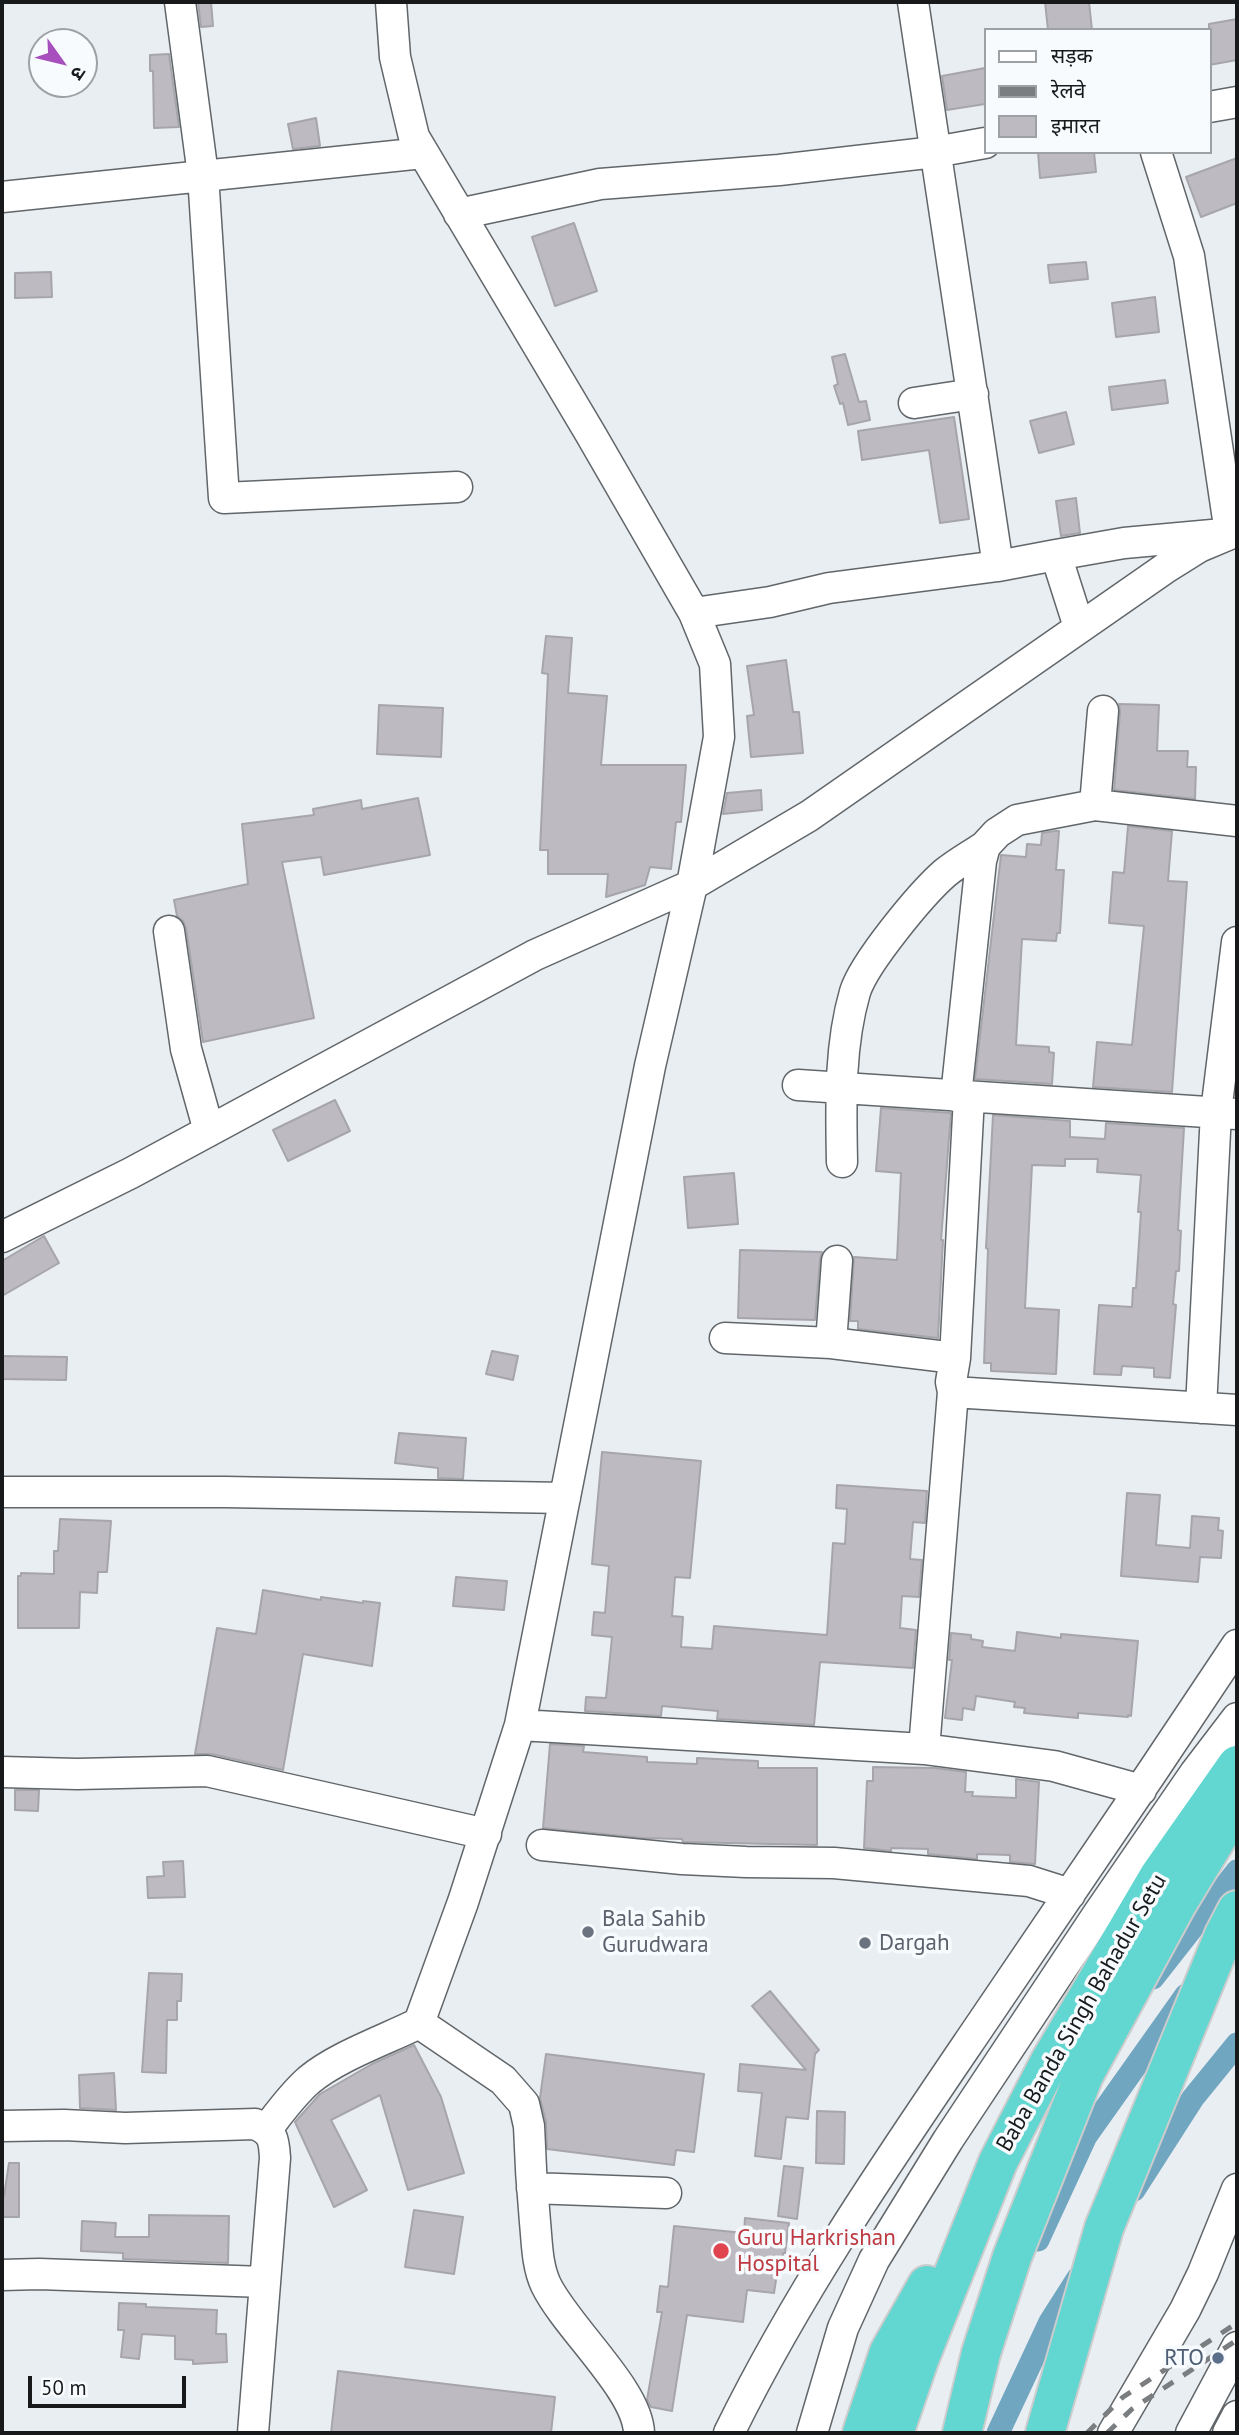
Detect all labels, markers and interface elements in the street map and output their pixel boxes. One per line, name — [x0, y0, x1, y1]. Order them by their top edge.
north arrow — [28, 28, 98, 98]
legend — [984, 28, 1211, 154]
text: सड़क — [1051, 42, 1093, 69]
text: उ — [66, 62, 92, 85]
text: रेलवे — [1051, 77, 1086, 104]
text: इमारत — [1051, 112, 1100, 139]
street label: Baba Banda Singh Bahadur Setu — [991, 1869, 1173, 2157]
place label: Bala Sahib Gurudwara — [602, 1905, 709, 1959]
marker: Bala Sahib Gurudwara — [580, 1924, 596, 1940]
place label: Dargah — [879, 1929, 950, 1957]
marker: Dargah — [857, 1935, 873, 1951]
place label: Guru Harkrishan Hospital — [737, 2224, 896, 2278]
marker: Guru Harkrishan Hospital — [711, 2241, 731, 2261]
place label: RTO — [1164, 2344, 1204, 2372]
marker: RTO — [1210, 2350, 1226, 2366]
scale bar — [32, 2362, 189, 2406]
text: 50 m — [41, 2374, 87, 2401]

